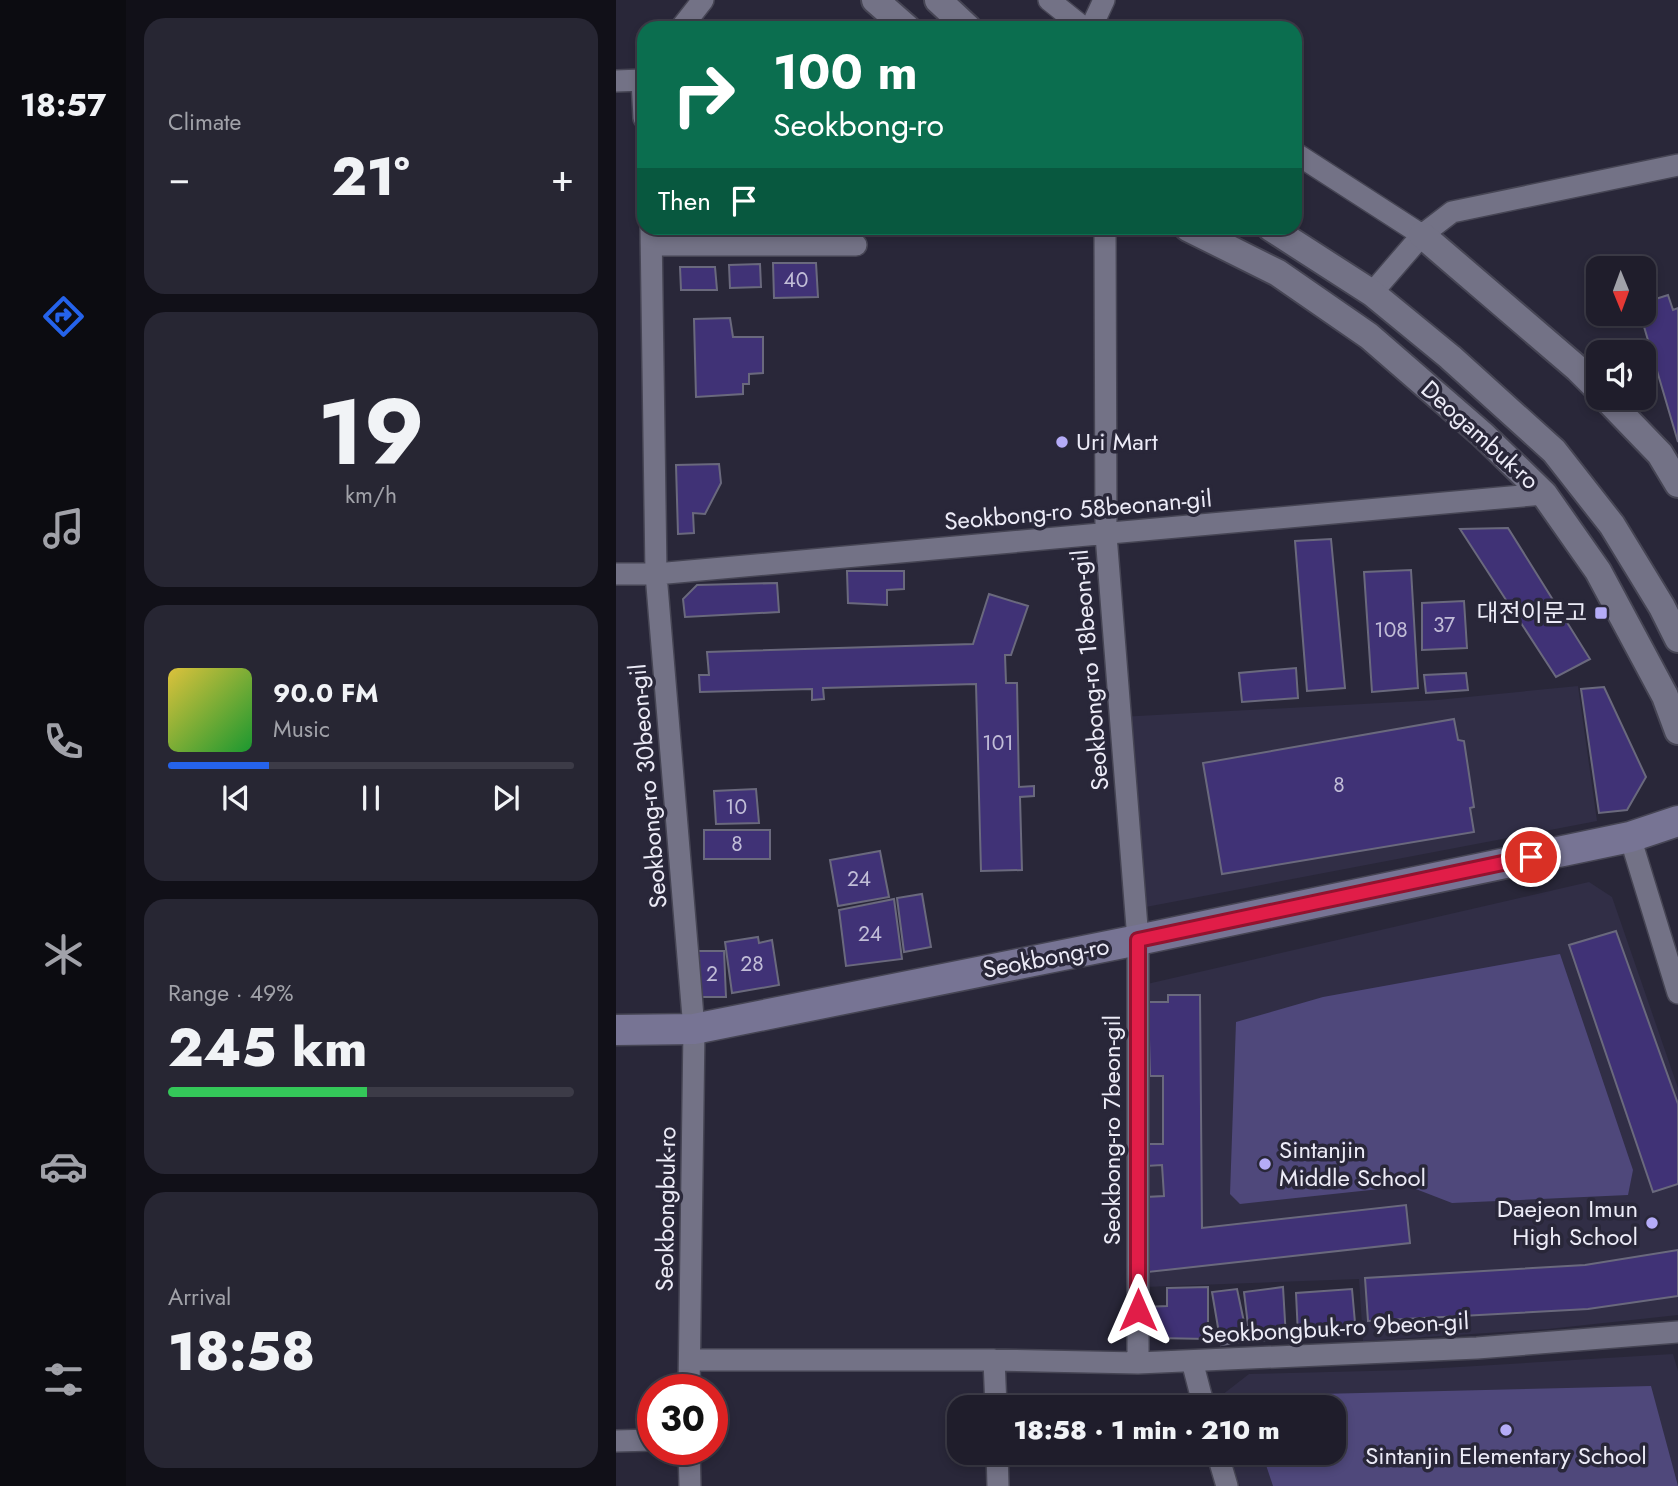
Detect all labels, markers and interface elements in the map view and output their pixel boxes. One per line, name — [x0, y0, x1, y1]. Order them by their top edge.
text: 100 m — [773, 37, 918, 107]
icon: right — [658, 49, 749, 140]
text: 18:57 — [20, 82, 106, 128]
text: Seokbong-ro — [773, 102, 944, 148]
text: Climate — [168, 105, 241, 139]
text: 21° — [331, 139, 410, 215]
text: − — [168, 150, 190, 205]
text: + — [551, 150, 574, 205]
text: Then — [658, 182, 711, 220]
icon: arrive — [725, 182, 763, 220]
north arrow — [1586, 256, 1656, 326]
map controls — [1586, 256, 1656, 410]
house number: 40 — [784, 265, 808, 295]
icon: directions — [39, 292, 88, 341]
button: sound — [1586, 340, 1656, 410]
text: 19 — [317, 367, 425, 498]
street label: Deogambuk-ro — [1413, 372, 1547, 497]
place label: Uri Mart — [1076, 424, 1158, 459]
marker: Uri Mart — [1054, 434, 1070, 450]
text: km/h — [345, 478, 397, 512]
street label: Seokbong-ro 58beonan-gil — [943, 480, 1213, 539]
icon: music — [39, 504, 88, 553]
street label: Seokbong-ro 18beon-gil — [1062, 548, 1117, 792]
place label: 대전이문고 — [1477, 595, 1587, 630]
marker: 대전이문고 — [1593, 605, 1609, 621]
house number: 37 — [1433, 610, 1455, 640]
house number: 108 — [1374, 615, 1408, 645]
street label: Seokbong-ro 30beon-gil — [619, 662, 676, 910]
text: 90.0 FM — [273, 674, 379, 712]
text: Music — [273, 712, 330, 746]
icon: phone — [39, 717, 88, 766]
house number: 101 — [982, 728, 1014, 758]
house number: 8 — [1333, 770, 1345, 800]
icon: previous — [217, 779, 255, 817]
icon: pause — [352, 779, 390, 817]
icon: next — [487, 779, 525, 817]
house number: 10 — [725, 792, 747, 822]
pin — [1501, 827, 1561, 887]
house number: 8 — [731, 829, 743, 859]
icon: arrive — [1512, 838, 1550, 876]
house number: 24 — [847, 864, 871, 894]
house number: 24 — [858, 919, 882, 949]
street label: Seokbong-ro — [980, 928, 1112, 987]
icon: climate — [39, 930, 88, 979]
house number: 28 — [740, 949, 764, 979]
house number: 2 — [706, 959, 718, 989]
text: Range · 49% — [168, 976, 294, 1010]
text: 245 km — [168, 1010, 367, 1086]
street label: Seokbong-ro 7beon-gil — [1094, 1015, 1129, 1245]
street label: Seokbongbuk-ro — [647, 1126, 684, 1292]
place label: Sintanjin Middle School — [1279, 1132, 1426, 1195]
icon: car — [39, 1142, 88, 1191]
marker: Sintanjin Middle School — [1257, 1156, 1273, 1172]
place label: Daejeon Imun High School — [1497, 1191, 1638, 1254]
marker: Daejeon Imun High School — [1644, 1215, 1660, 1231]
position arrow — [1101, 1273, 1175, 1347]
text: Arrival — [168, 1280, 231, 1314]
street label: Seokbongbuk-ro 9beon-gil — [1200, 1303, 1470, 1352]
text: 18:58 — [168, 1314, 315, 1390]
icon: filters — [39, 1355, 88, 1404]
speed limit sign: 30 — [637, 1374, 728, 1465]
text: 18:58 · 1 min · 210 m — [1013, 1411, 1280, 1449]
marker: Sintanjin Elementary School — [1498, 1422, 1514, 1438]
place label: Sintanjin Elementary School — [1365, 1438, 1647, 1473]

